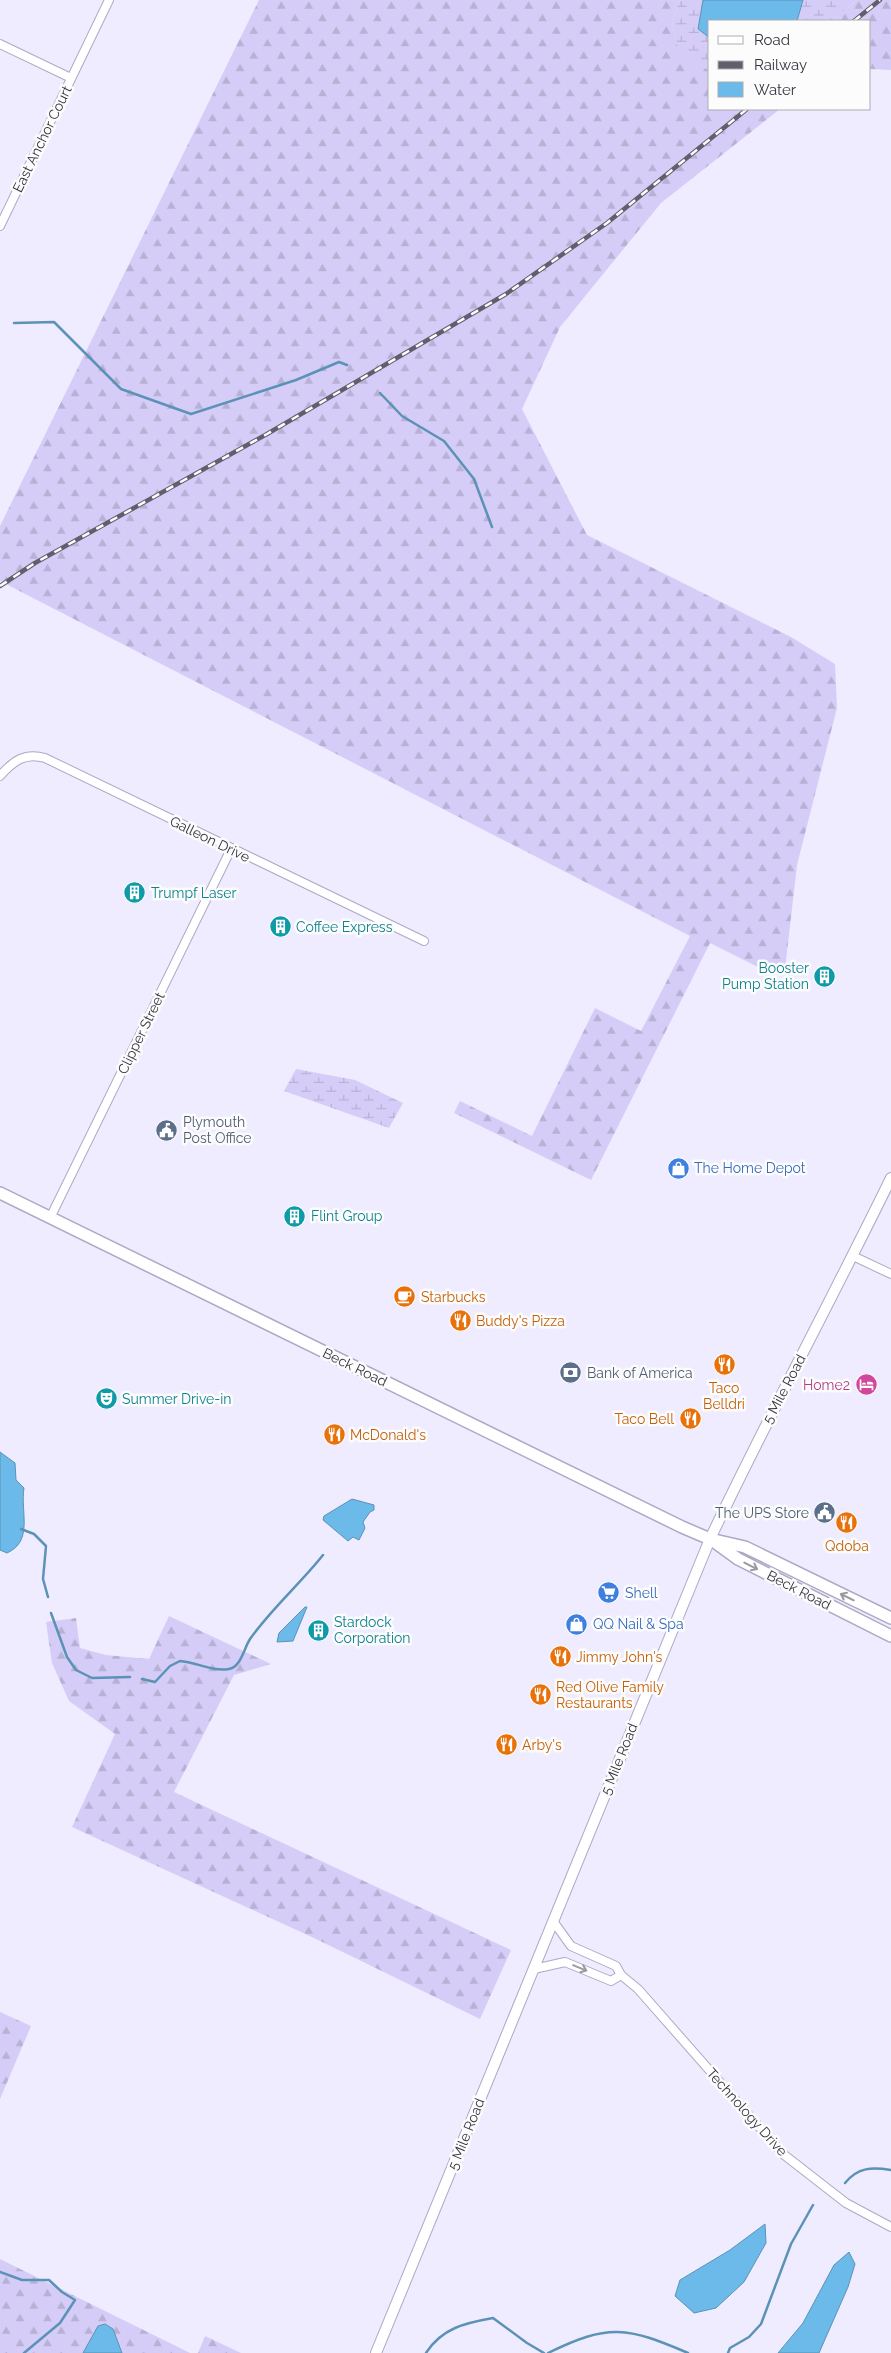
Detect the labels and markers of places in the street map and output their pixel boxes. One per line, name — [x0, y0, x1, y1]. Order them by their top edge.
building icon: Trumpf Laser — [123, 881, 147, 905]
place label: Trumpf Laser — [151, 885, 237, 901]
building icon: Coffee Express — [268, 915, 292, 939]
place label: Coffee Express — [296, 919, 393, 935]
place label: Booster Pump Station — [722, 960, 809, 992]
building icon: Booster Pump Station — [813, 964, 837, 988]
place label: Plymouth Post Office — [183, 1114, 252, 1146]
public building icon: Plymouth Post Office — [155, 1118, 179, 1142]
shop icon: The Home Depot — [666, 1156, 690, 1180]
place label: The Home Depot — [694, 1160, 806, 1176]
building icon: Flint Group — [283, 1204, 307, 1228]
place label: Flint Group — [311, 1208, 383, 1224]
cafe icon: Starbucks — [393, 1285, 417, 1309]
place label: Starbucks — [421, 1289, 486, 1305]
restaurant icon: Buddy's Pizza — [448, 1309, 472, 1333]
place label: Buddy's Pizza — [476, 1313, 565, 1329]
restaurant icon: Taco Belldri — [712, 1353, 736, 1377]
bank icon: Bank of America — [559, 1361, 583, 1385]
place label: Bank of America — [587, 1365, 693, 1381]
hotel icon: Home2 — [854, 1373, 878, 1397]
place label: Home2 — [803, 1377, 850, 1393]
place label: Taco Belldri — [703, 1380, 745, 1412]
theatre icon: Summer Drive-in — [94, 1387, 118, 1411]
place label: Summer Drive-in — [122, 1391, 231, 1407]
restaurant icon: Taco Bell — [678, 1407, 702, 1431]
place label: Taco Bell — [615, 1411, 674, 1427]
restaurant icon: McDonald's — [322, 1423, 346, 1447]
place label: McDonald's — [350, 1427, 426, 1443]
public building icon: The UPS Store — [813, 1501, 837, 1525]
place label: The UPS Store — [715, 1505, 809, 1521]
restaurant icon: Qdoba — [835, 1511, 859, 1535]
place label: Qdoba — [825, 1538, 869, 1554]
supermarket icon: Shell — [597, 1581, 621, 1605]
place label: Shell — [625, 1585, 658, 1601]
shop icon: QQ Nail & Spa — [565, 1612, 589, 1636]
place label: Stardock Corporation — [334, 1614, 411, 1646]
place label: QQ Nail & Spa — [593, 1616, 684, 1632]
building icon: Stardock Corporation — [306, 1618, 330, 1642]
restaurant icon: Jimmy John's — [548, 1645, 572, 1669]
place label: Jimmy John's — [576, 1649, 663, 1665]
place label: Red Olive Family Restaurants — [556, 1679, 664, 1711]
restaurant icon: Red Olive Family Restaurants — [528, 1683, 552, 1707]
restaurant icon: Arby's — [494, 1733, 518, 1757]
place label: Arby's — [522, 1737, 562, 1753]

